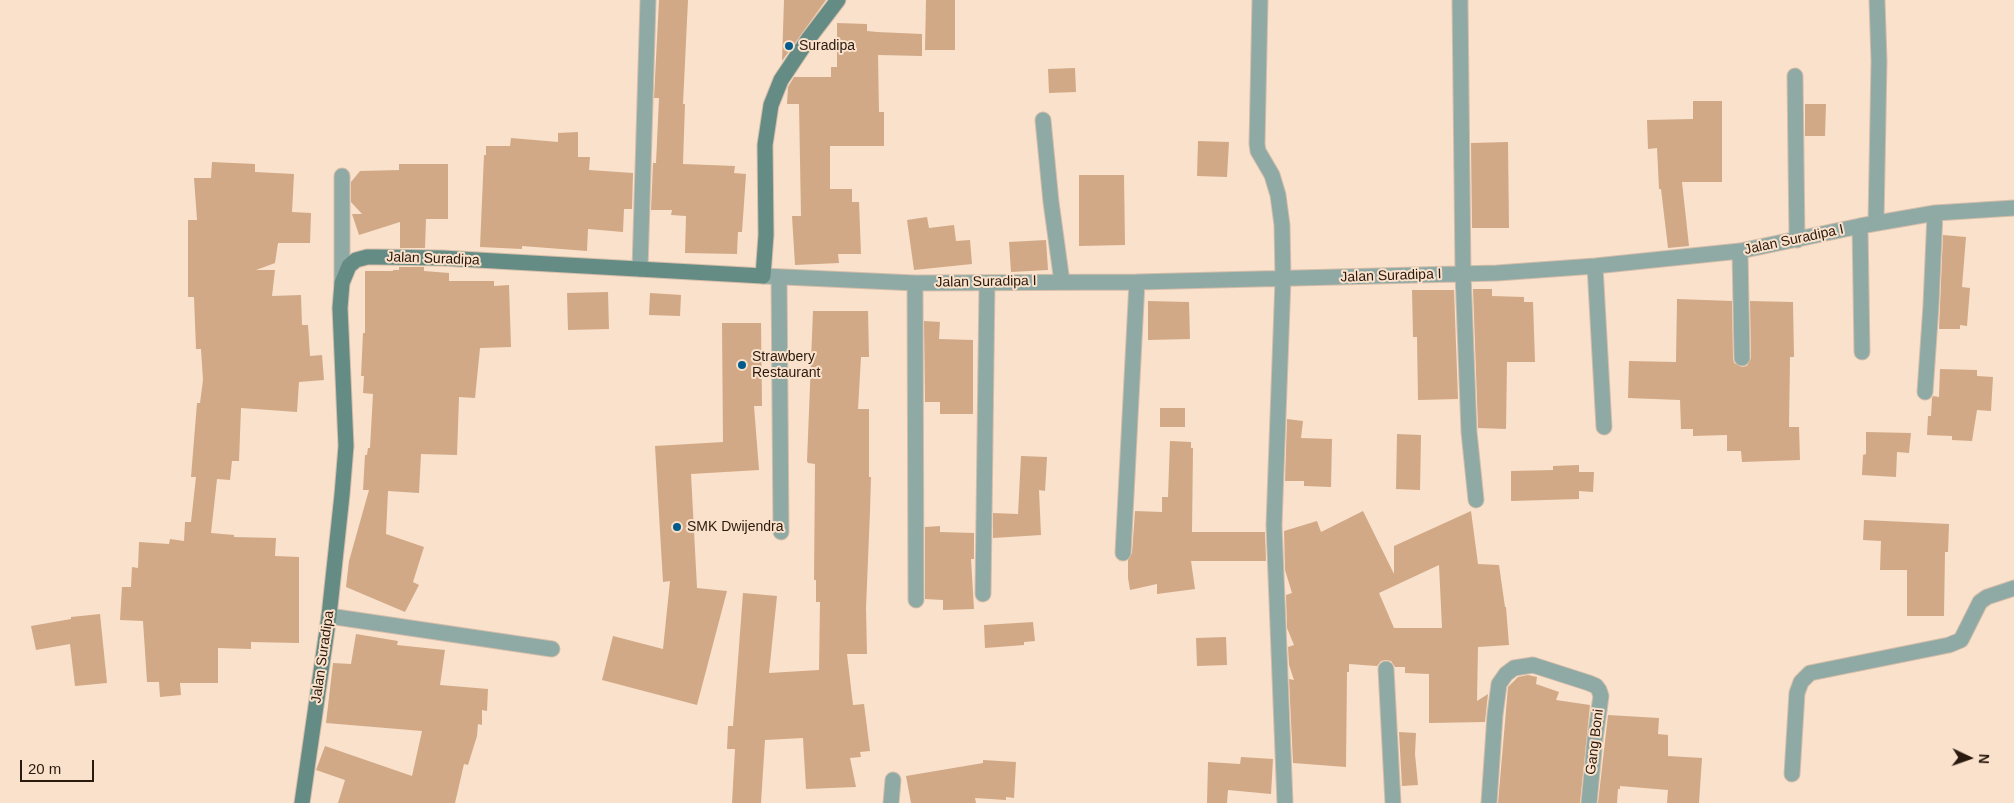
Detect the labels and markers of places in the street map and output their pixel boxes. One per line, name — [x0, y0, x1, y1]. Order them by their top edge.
place label: Suradipa — [799, 38, 855, 54]
marker: Suradipa — [783, 40, 795, 52]
place label: Strawbery Restaurant — [752, 349, 820, 382]
marker: Strawbery Restaurant — [736, 359, 748, 371]
place label: SMK Dwijendra — [687, 519, 783, 535]
marker: SMK Dwijendra — [671, 521, 683, 533]

